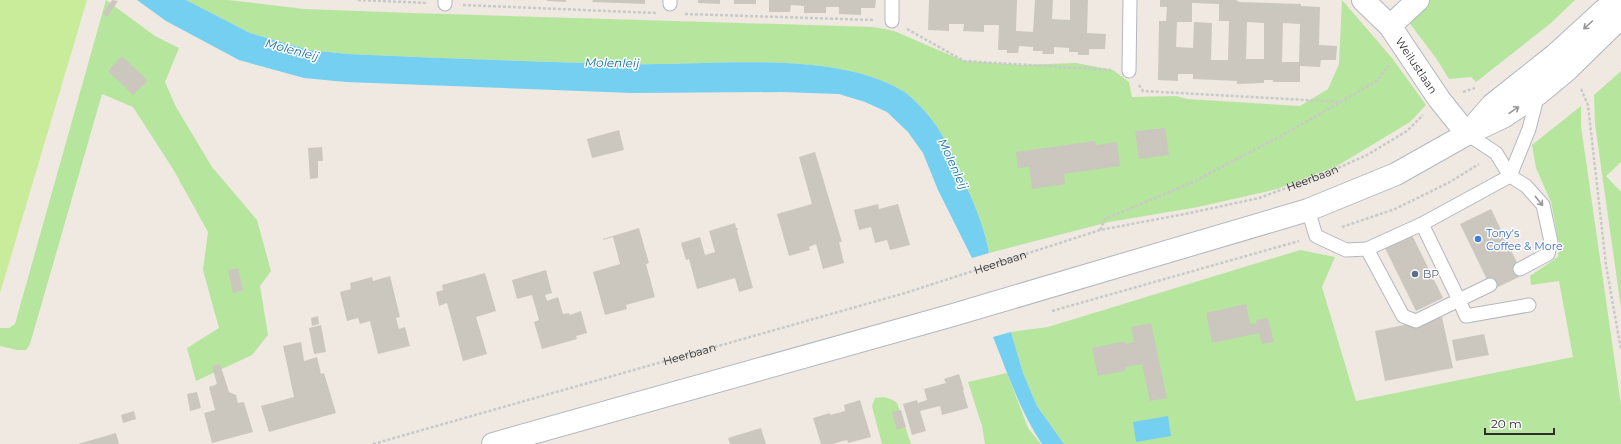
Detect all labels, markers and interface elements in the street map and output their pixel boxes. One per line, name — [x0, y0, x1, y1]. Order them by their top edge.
one-way arrow — [1583, 20, 1593, 30]
water label: Molenleij — [264, 35, 321, 64]
street label: Weilustlaan — [1393, 35, 1440, 96]
water label: Molenleij — [585, 55, 640, 70]
one-way arrow — [1508, 106, 1519, 114]
water label: Molenleij — [935, 136, 972, 192]
street label: Heerbaan — [1284, 162, 1340, 194]
one-way arrow — [1535, 195, 1544, 206]
place label: Tony's Coffee & More — [1486, 226, 1563, 253]
marker: Tony's Coffee & More — [1473, 234, 1483, 244]
street label: Heerbaan — [972, 247, 1028, 277]
place label: BP — [1423, 267, 1439, 281]
marker: BP — [1410, 269, 1420, 279]
street label: Heerbaan — [661, 340, 718, 368]
scale bar — [1485, 410, 1554, 436]
text: 20 m — [1491, 416, 1522, 431]

